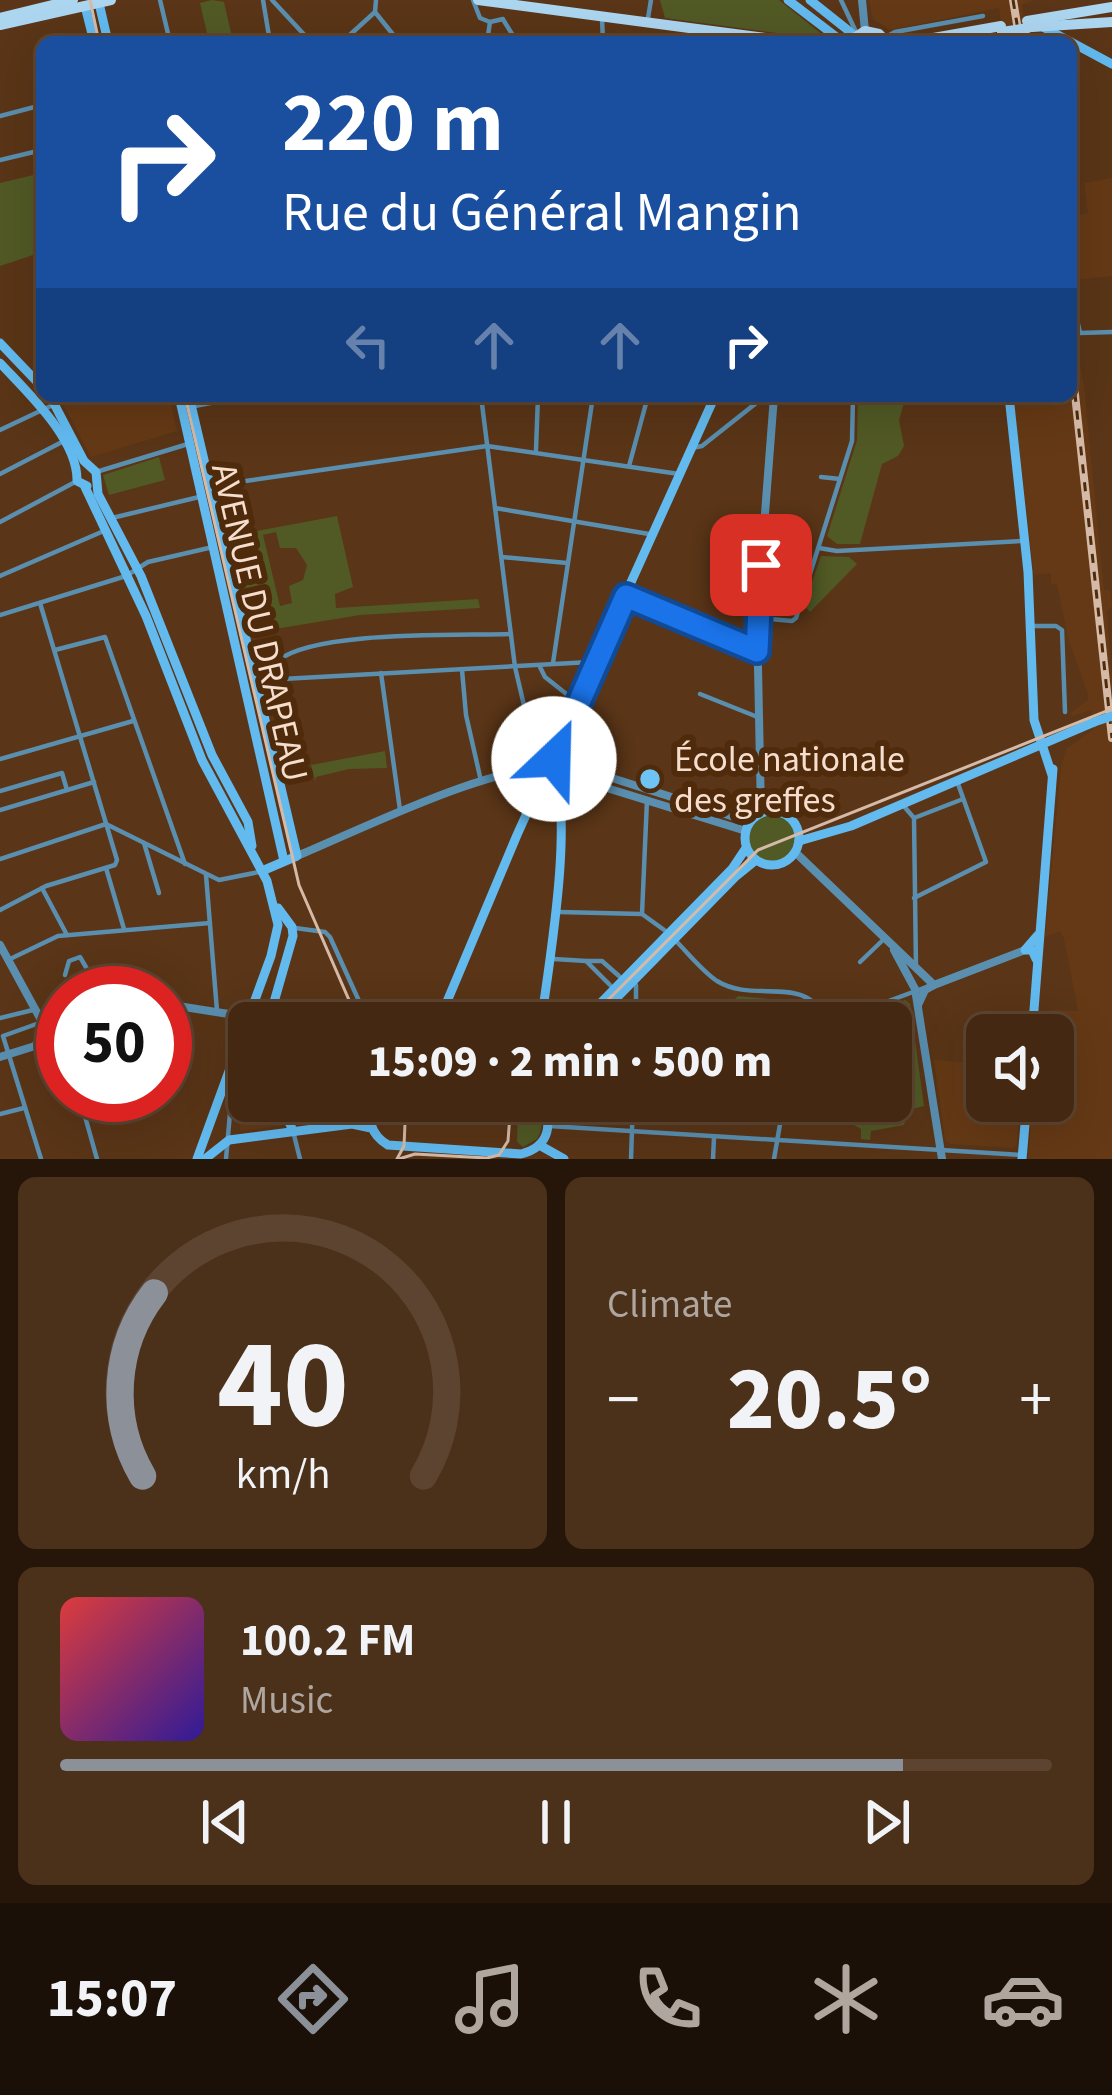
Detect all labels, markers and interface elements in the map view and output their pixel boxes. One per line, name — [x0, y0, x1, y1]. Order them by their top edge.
text: 220 m — [282, 64, 504, 184]
icon: right — [84, 84, 240, 240]
text: Rue du Général Mangin — [282, 175, 802, 252]
icon: left — [335, 312, 401, 378]
icon: ahead — [461, 312, 527, 378]
icon: ahead — [587, 312, 653, 378]
icon: right — [713, 312, 779, 378]
street label: AVENUE DU DRAPEAU — [198, 458, 321, 787]
pin — [710, 514, 812, 616]
icon: arrive — [728, 532, 794, 598]
position arrow — [491, 696, 617, 822]
place label: École nationale des greffes — [674, 734, 905, 826]
marker: École nationale des greffes — [637, 766, 663, 792]
speed limit sign: 50 — [36, 966, 192, 1122]
map controls — [966, 1014, 1074, 1122]
button: sound — [966, 1014, 1074, 1122]
text: 15:09 · 2 min · 500 m — [368, 1030, 772, 1094]
text: Climate — [607, 1277, 732, 1333]
text: 40 — [217, 1297, 348, 1475]
text: 20.5° — [727, 1336, 932, 1464]
text: − — [607, 1353, 640, 1447]
text: + — [1019, 1353, 1052, 1447]
text: km/h — [235, 1444, 330, 1505]
text: 100.2 FM — [240, 1609, 415, 1673]
text: Music — [240, 1673, 333, 1729]
icon: previous — [192, 1789, 258, 1855]
icon: pause — [523, 1789, 589, 1855]
icon: next — [854, 1789, 920, 1855]
icon: directions — [271, 1957, 355, 2041]
icon: music — [448, 1957, 532, 2041]
icon: phone — [626, 1957, 710, 2041]
icon: climate — [804, 1957, 888, 2041]
icon: car — [981, 1957, 1065, 2041]
text: 15:07 — [47, 1961, 177, 2038]

